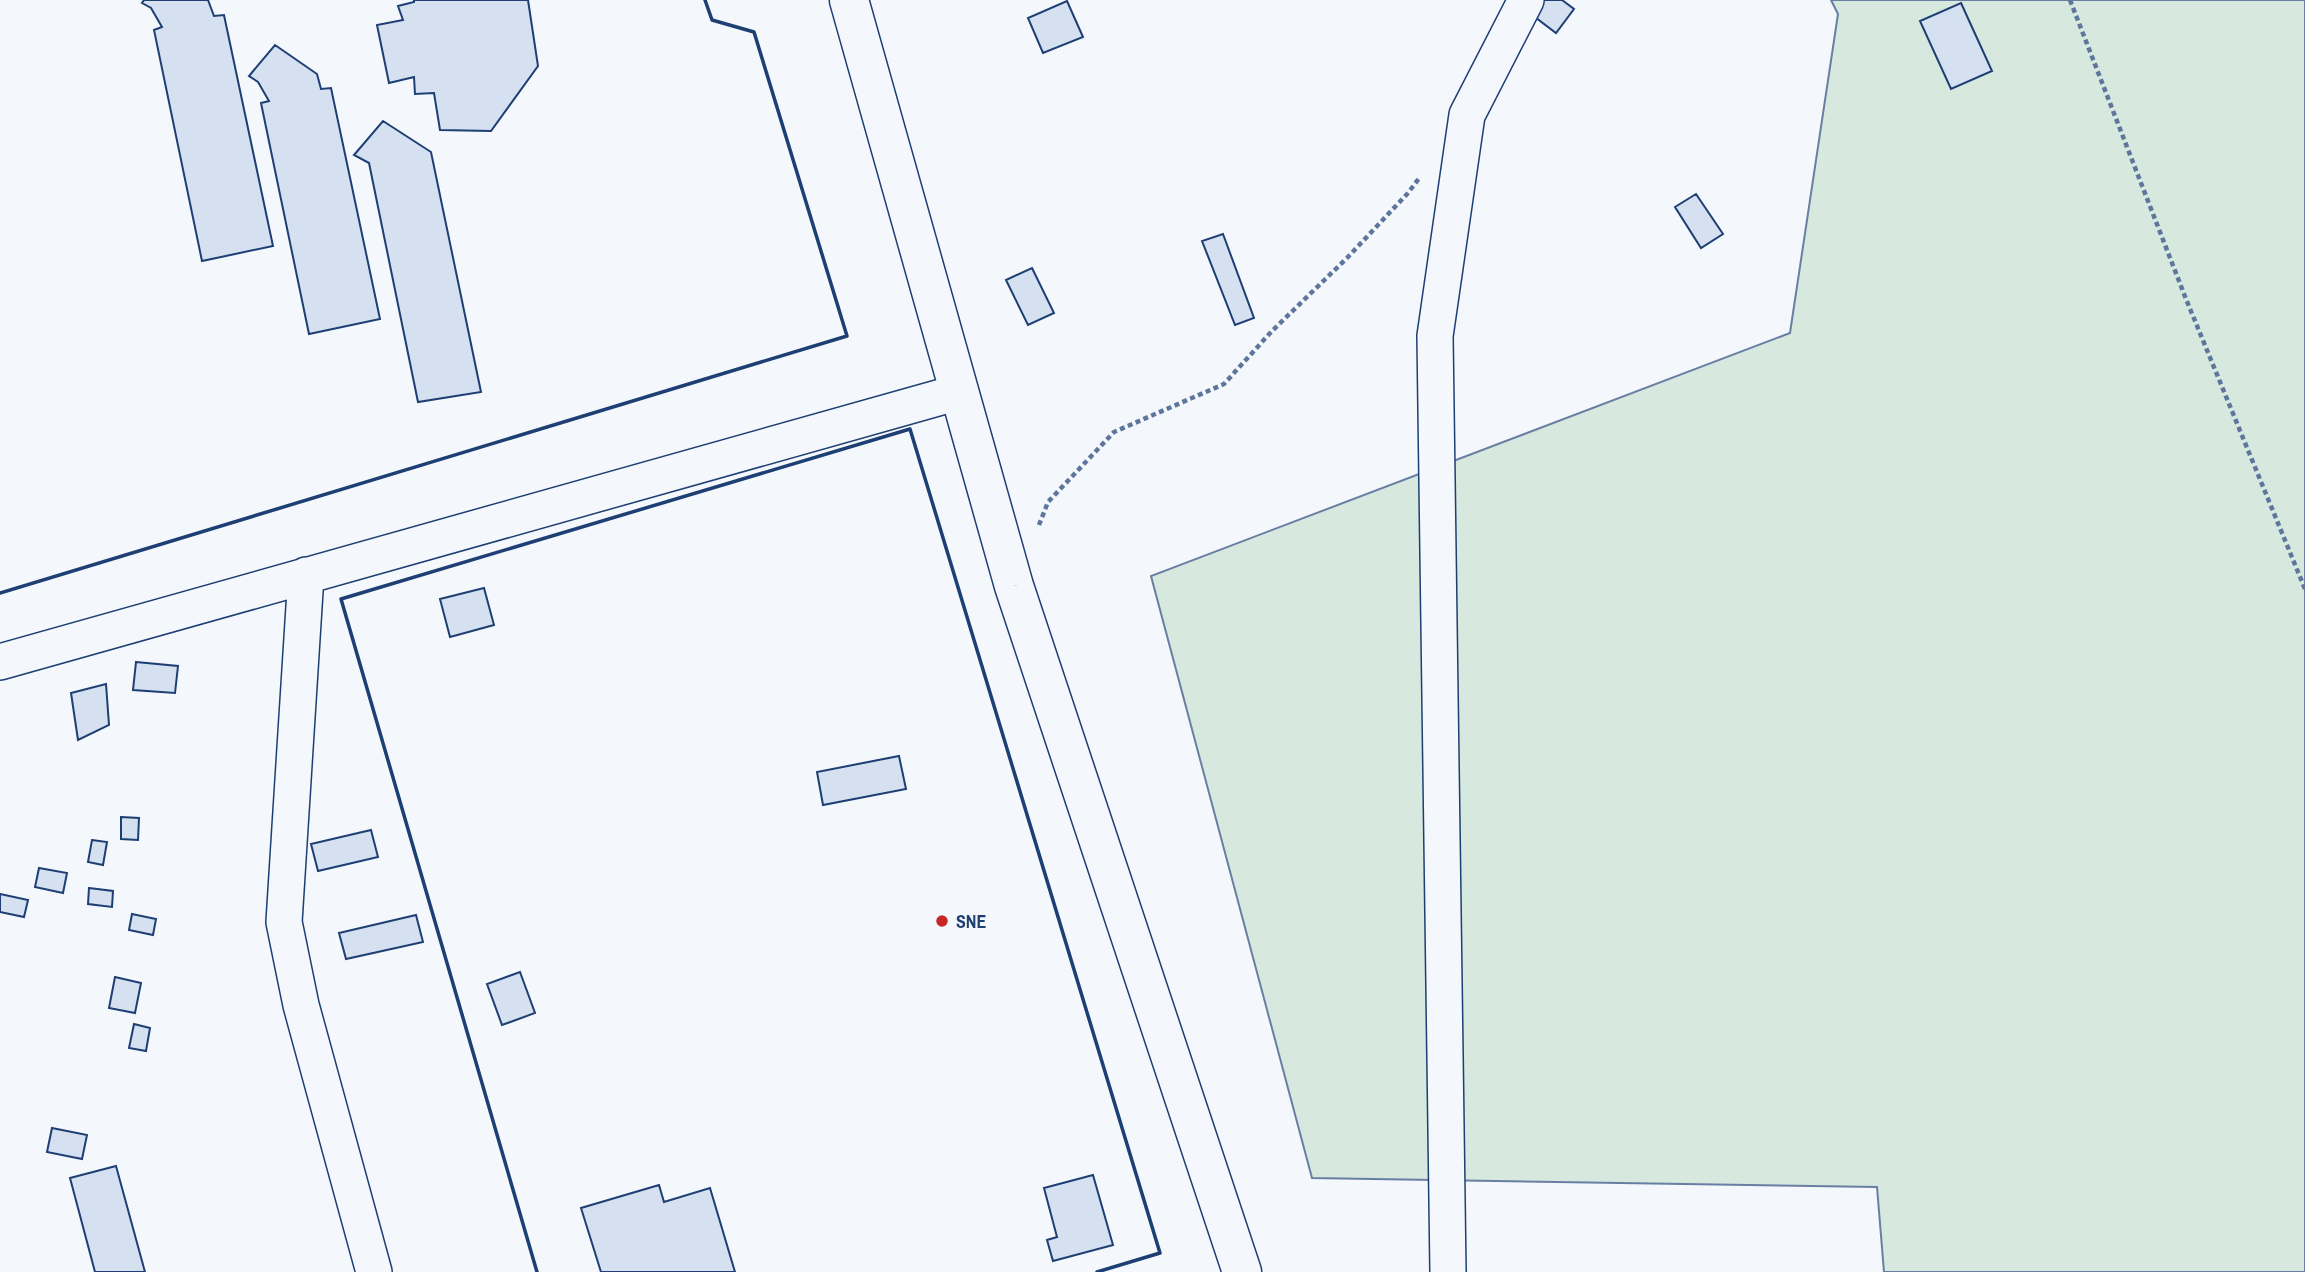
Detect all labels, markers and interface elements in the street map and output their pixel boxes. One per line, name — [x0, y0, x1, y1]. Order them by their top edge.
place label: SNE — [956, 909, 987, 934]
marker: SNE — [934, 913, 950, 929]

